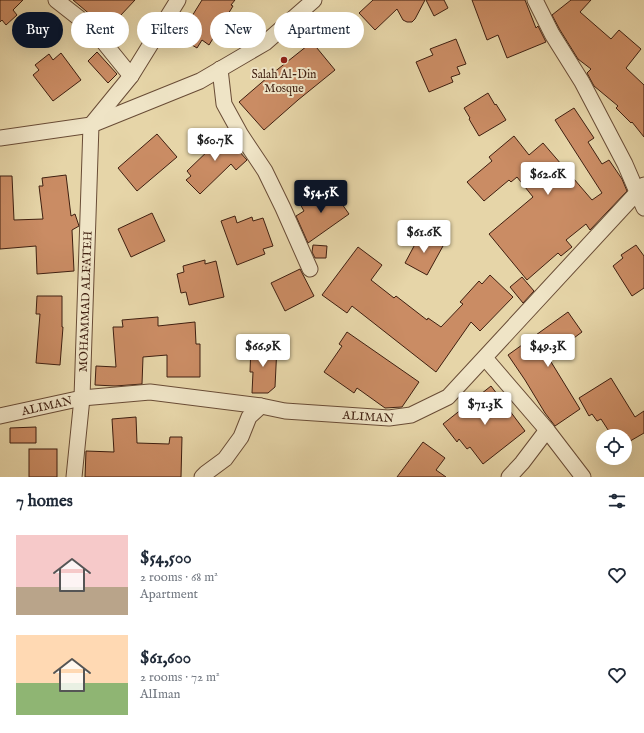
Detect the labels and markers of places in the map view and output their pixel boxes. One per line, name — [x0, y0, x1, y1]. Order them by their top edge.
marker: Salah Al-Din Mosque — [279, 55, 289, 65]
place label: Salah Al-Din Mosque — [251, 67, 317, 97]
pin: $60.7K — [182, 128, 248, 162]
pin: $62.6K — [515, 162, 581, 196]
pin: $54.5K — [288, 180, 354, 214]
pin: $61.6K — [391, 220, 457, 254]
pin: $66.9K — [230, 334, 296, 368]
pin: $49.3K — [515, 334, 581, 368]
pin: $71.3K — [452, 392, 518, 426]

